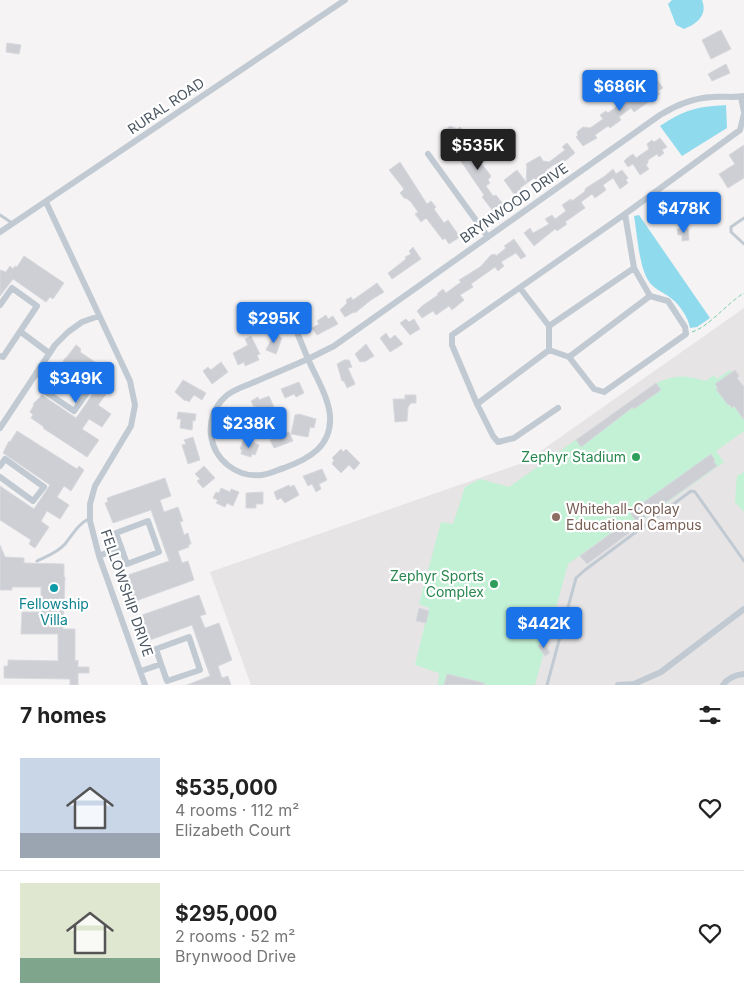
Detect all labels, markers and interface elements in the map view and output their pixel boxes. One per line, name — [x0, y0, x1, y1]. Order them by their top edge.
pin: $686K — [585, 70, 655, 112]
street label: RURAL ROAD — [124, 74, 207, 138]
text: $686K — [593, 76, 647, 96]
pin: $535K — [443, 128, 513, 171]
text: $535K — [452, 135, 504, 155]
street label: BRYNWOOD DRIVE — [456, 159, 571, 246]
pin: $478K — [649, 192, 719, 234]
text: $478K — [658, 198, 710, 218]
pin: $295K — [239, 302, 309, 344]
text: $295K — [248, 308, 300, 328]
pin: $349K — [41, 362, 111, 404]
text: $349K — [49, 368, 103, 388]
pin: $238K — [214, 406, 284, 449]
text: $238K — [223, 413, 275, 433]
place label: Zephyr Stadium — [521, 448, 626, 465]
marker: Zephyr Stadium — [630, 451, 642, 463]
place label: Whitehall-Coplay Educational Campus — [566, 500, 702, 533]
marker: Whitehall-Coplay Educational Campus — [550, 511, 562, 523]
street label: FELLOWSHIP DRIVE — [98, 527, 157, 659]
place label: Zephyr Sports Complex — [390, 567, 484, 600]
marker: Zephyr Sports Complex — [488, 578, 500, 590]
marker: Fellowship Villa — [48, 582, 60, 594]
place label: Fellowship Villa — [19, 595, 89, 628]
pin: $442K — [509, 606, 579, 649]
text: $442K — [517, 613, 571, 633]
icon: filters — [696, 701, 724, 729]
text: 7 homes — [20, 703, 107, 728]
text: $535,000 — [175, 775, 278, 800]
icon: home — [60, 778, 120, 838]
icon: heart — [696, 794, 724, 822]
text: 4 rooms · 112 m² — [175, 800, 299, 820]
text: Elizabeth Court — [175, 820, 291, 840]
text: $295,000 — [175, 901, 277, 926]
icon: home — [60, 903, 120, 963]
icon: heart — [696, 919, 724, 947]
text: 2 rooms · 52 m² — [175, 926, 295, 946]
text: Brynwood Drive — [175, 946, 296, 966]

